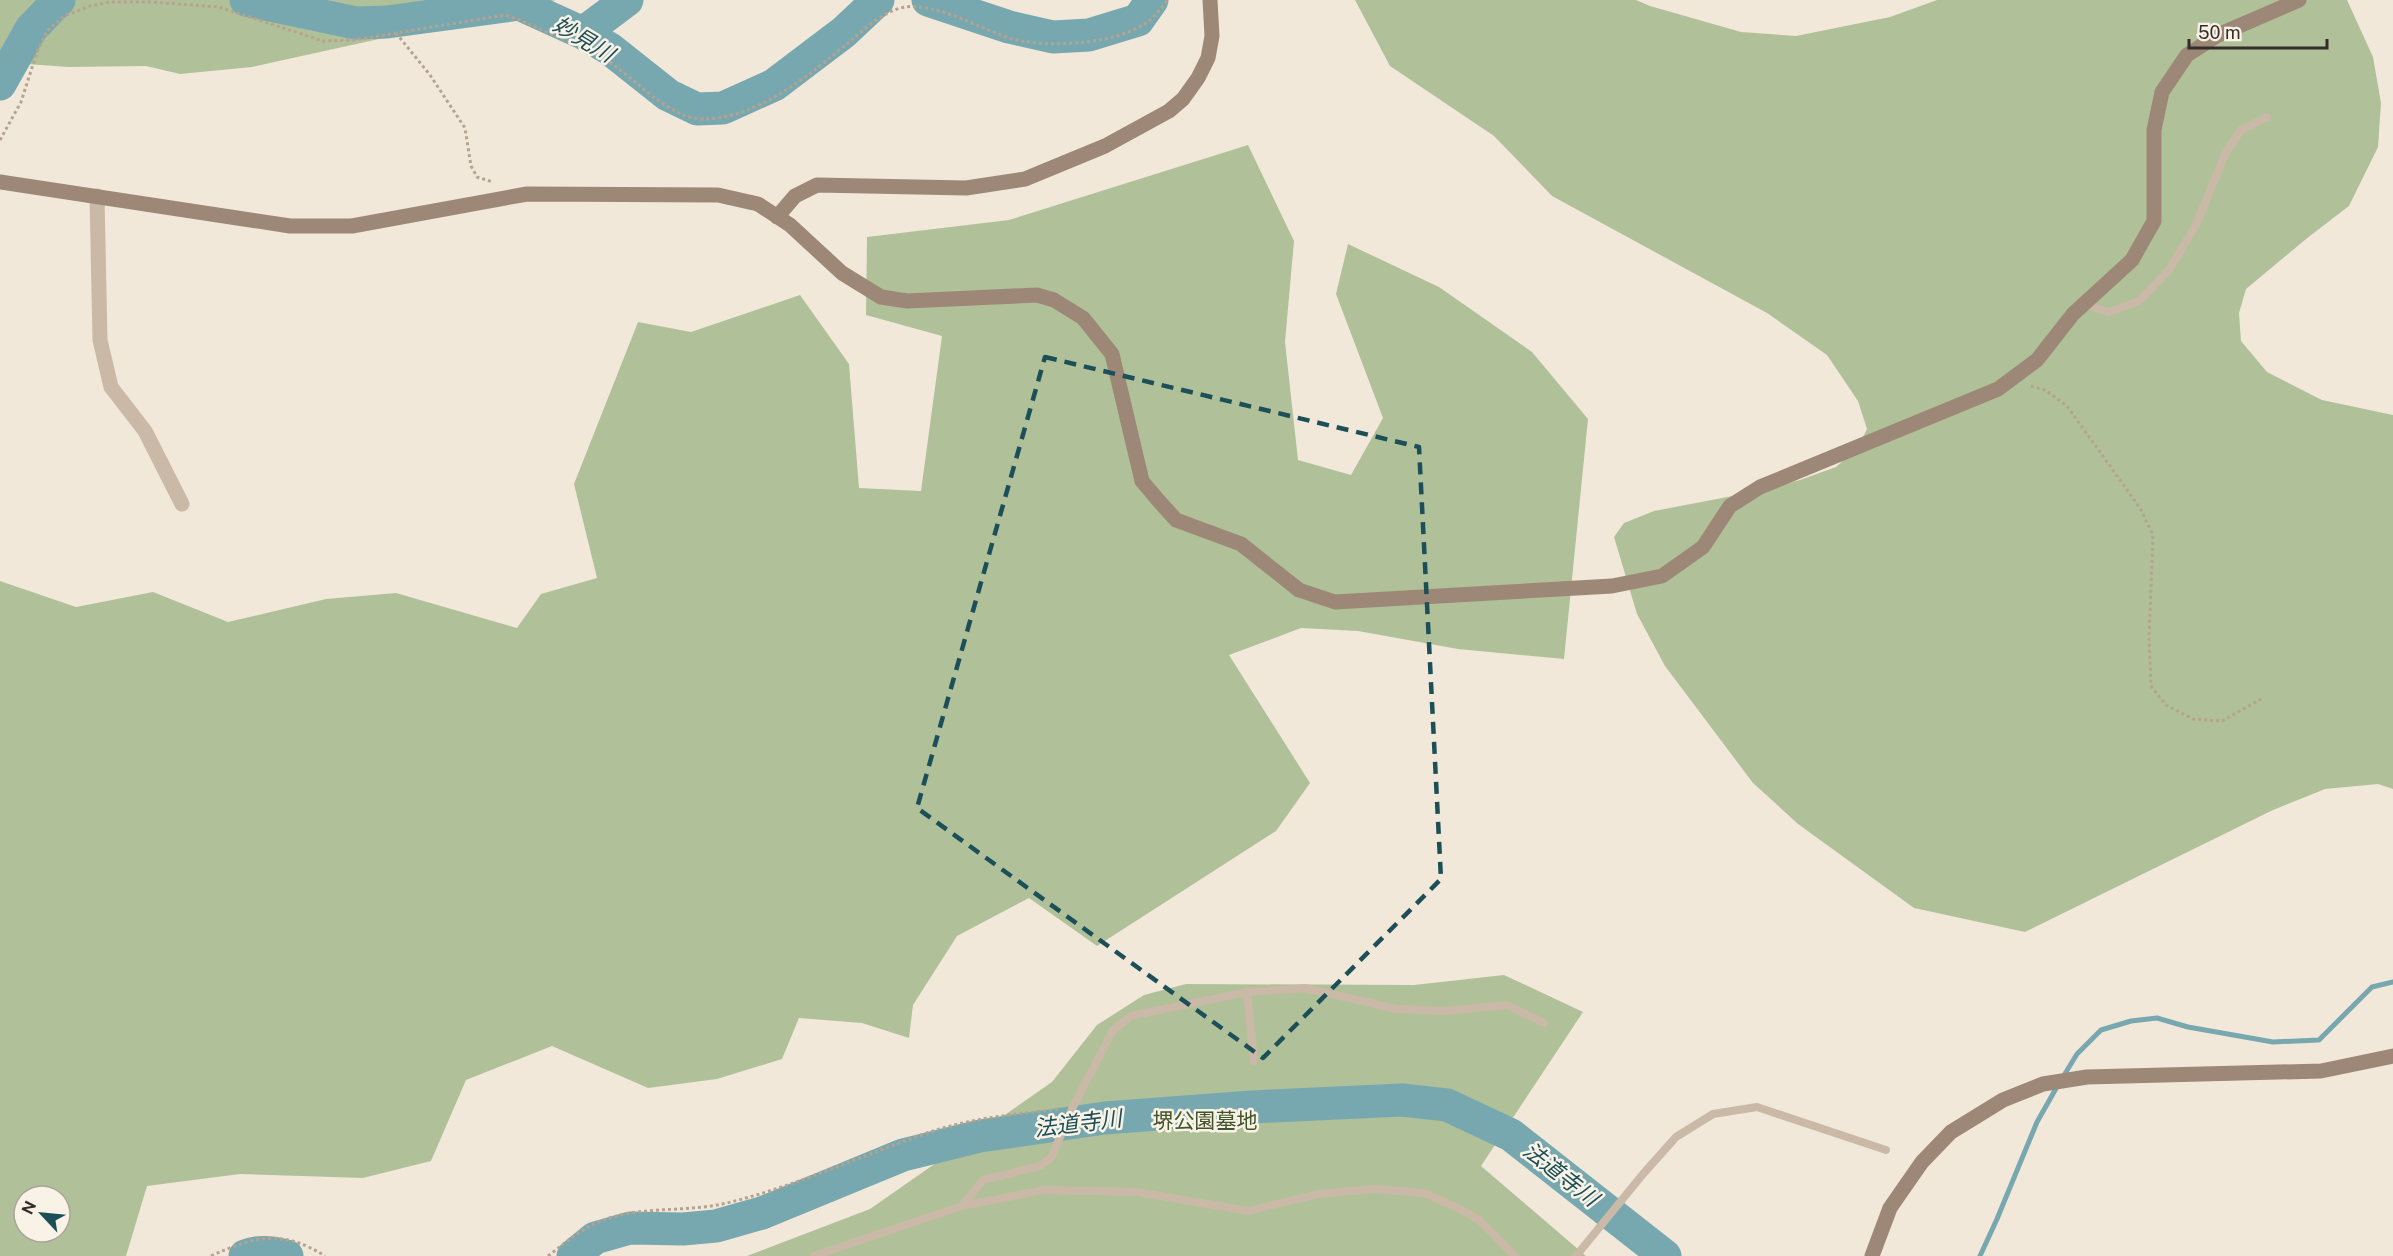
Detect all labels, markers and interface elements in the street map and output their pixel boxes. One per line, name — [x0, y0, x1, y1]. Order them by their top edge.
water label: 妙見川 — [549, 11, 621, 68]
scale bar — [2189, 12, 2327, 50]
text: 50 m — [2198, 22, 2241, 43]
water label: 法道寺川 — [1033, 1104, 1125, 1141]
park label: 堺公園墓地 — [1153, 1108, 1258, 1133]
water label: 法道寺川 — [1518, 1137, 1605, 1213]
north arrow — [12, 1184, 72, 1244]
text: N — [18, 1198, 40, 1217]

